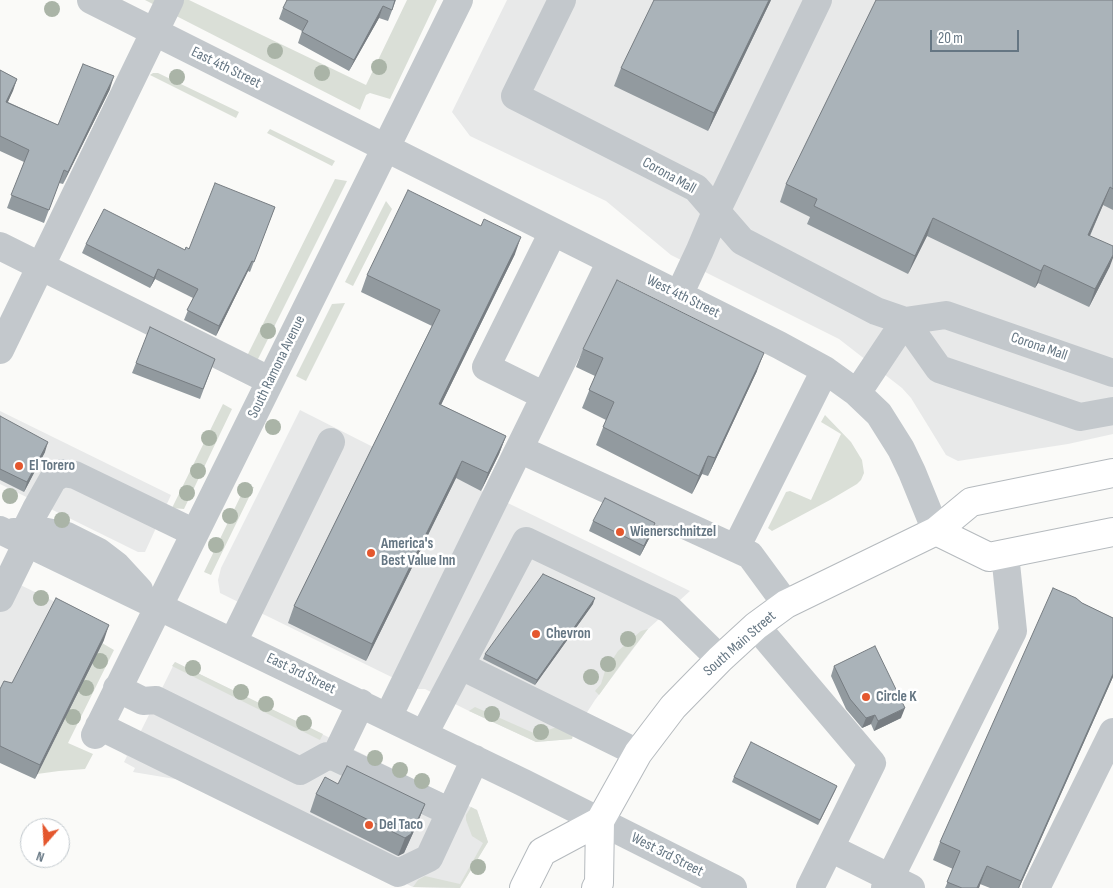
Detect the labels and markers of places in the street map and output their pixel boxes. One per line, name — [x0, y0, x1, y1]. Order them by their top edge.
place label: El Torero — [29, 457, 75, 475]
marker: El Torero — [13, 460, 25, 472]
place label: Wienerschnitzel — [630, 523, 716, 541]
marker: Wienerschnitzel — [614, 526, 626, 538]
place label: America's Best Value Inn — [381, 535, 456, 570]
marker: America's Best Value Inn — [365, 547, 377, 559]
place label: Chevron — [546, 625, 591, 643]
marker: Chevron — [530, 628, 542, 640]
place label: Circle K — [876, 688, 917, 706]
marker: Circle K — [860, 691, 872, 703]
place label: Del Taco — [379, 816, 423, 834]
marker: Del Taco — [363, 819, 375, 831]

